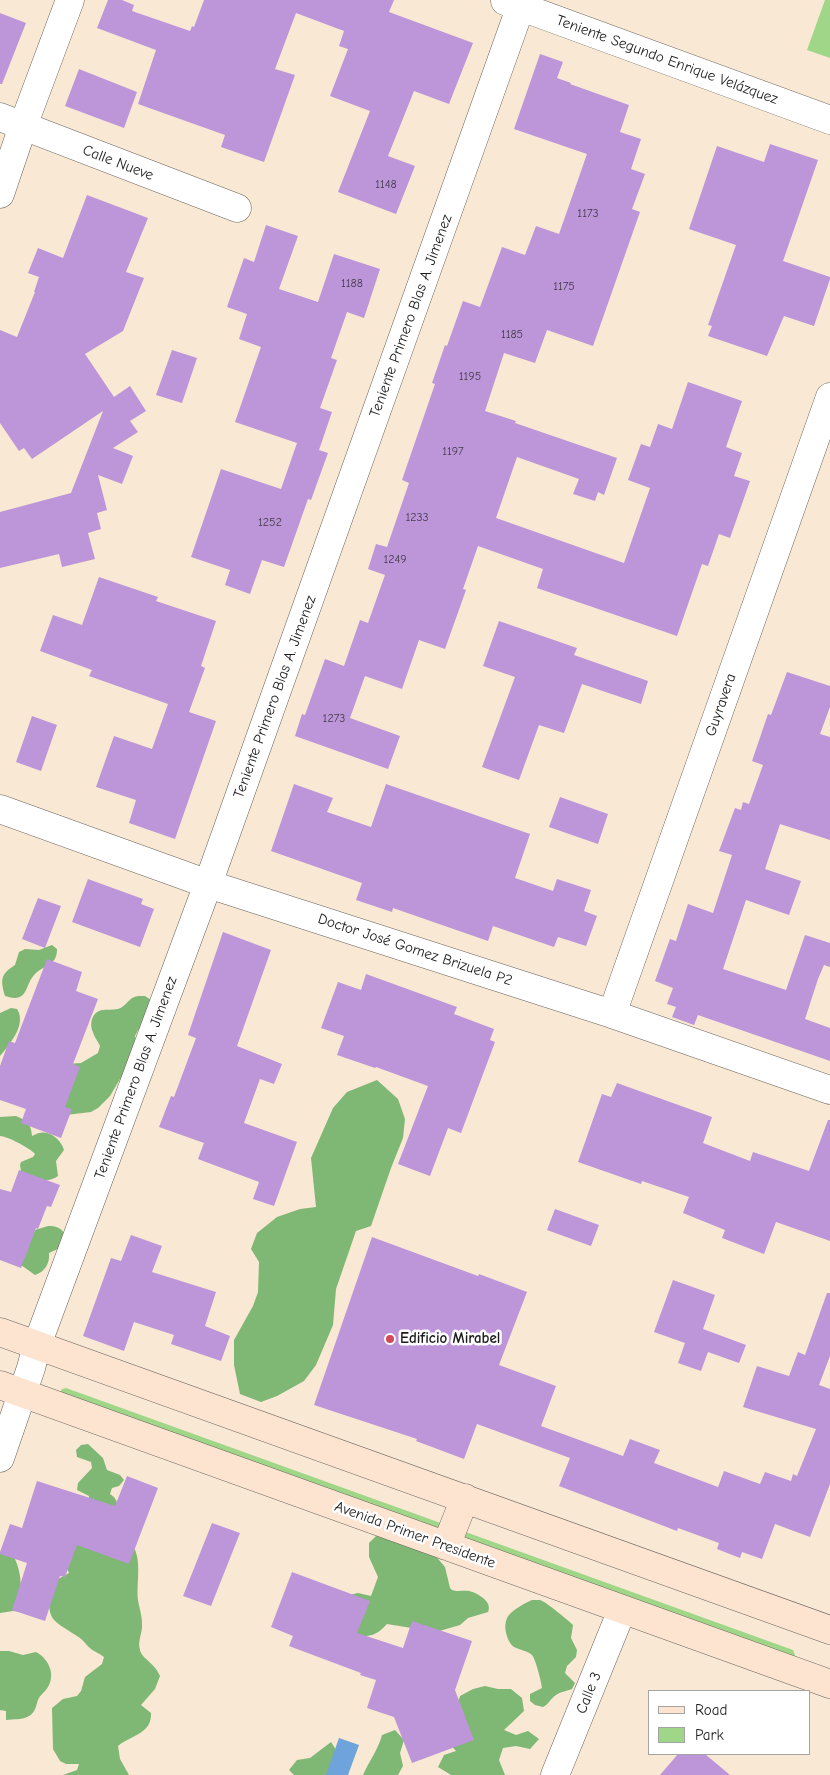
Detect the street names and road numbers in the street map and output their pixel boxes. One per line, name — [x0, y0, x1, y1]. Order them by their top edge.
street label: Teniente Segundo Enrique Velázquez — [554, 11, 780, 109]
street label: Calle Nueve — [80, 141, 156, 185]
street label: Teniente Primero Blas A. Jimenez — [366, 212, 456, 420]
street label: Teniente Primero Blas A. Jimenez — [230, 593, 320, 801]
street label: Guyravera — [702, 671, 740, 739]
street label: Doctor José Gomez Brizuela P2 — [315, 910, 515, 990]
street label: Teniente Primero Blas A. Jimenez — [91, 974, 181, 1182]
street label: Avenida Primer Presidente — [332, 1498, 498, 1572]
street label: Calle 3 — [572, 1669, 606, 1717]

